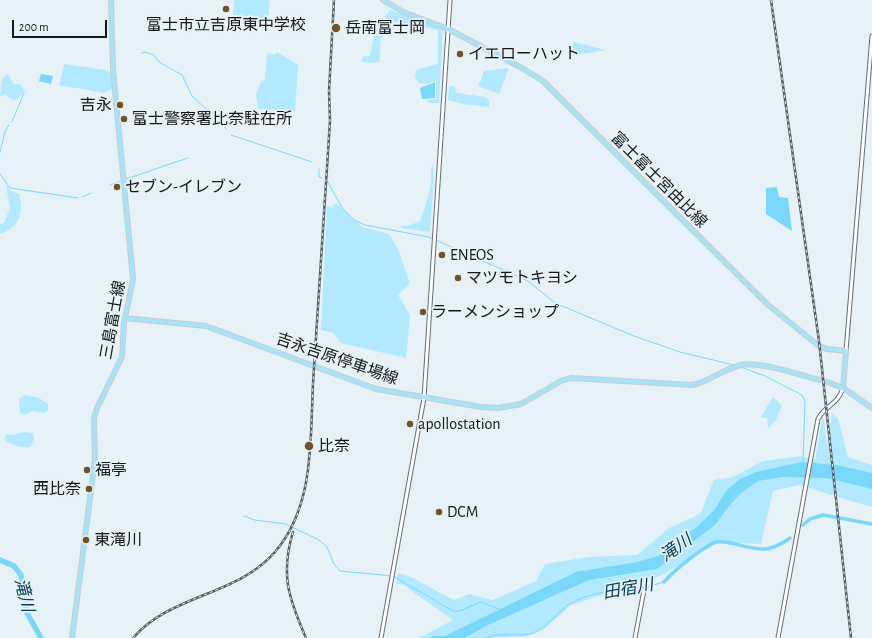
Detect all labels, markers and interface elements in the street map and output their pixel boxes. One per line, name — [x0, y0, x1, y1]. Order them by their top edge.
marker: 富士市立吉原東中学校 — [221, 4, 231, 14]
scale bar — [14, 12, 109, 38]
place label: 富士市立吉原東中学校 — [146, 15, 306, 35]
place label: 岳南富士岡 — [345, 18, 425, 38]
text: 200 m — [19, 21, 49, 33]
marker: 岳南富士岡 — [330, 22, 342, 34]
place label: イエローハット — [468, 44, 580, 64]
marker: イエローハット — [455, 49, 465, 59]
place label: 吉永 — [80, 95, 112, 115]
marker: 吉永 — [115, 100, 125, 110]
place label: 富士警察署比奈駐在所 — [132, 109, 292, 129]
marker: 富士警察署比奈駐在所 — [119, 114, 129, 124]
street label: 富士富士宮由比線 — [607, 128, 711, 232]
place label: セブン-イレブン — [125, 177, 242, 197]
marker: セブン-イレブン — [112, 182, 122, 192]
place label: ENEOS — [450, 245, 494, 265]
marker: ENEOS — [437, 250, 447, 260]
place label: マツモトキヨシ — [466, 268, 578, 288]
marker: マツモトキヨシ — [453, 273, 463, 283]
street label: 三島富士線 — [97, 279, 129, 361]
place label: ラーメンショップ — [431, 302, 559, 322]
marker: ラーメンショップ — [418, 307, 428, 317]
street label: 吉永吉原停車場線 — [273, 329, 401, 389]
place label: apollostation — [418, 414, 500, 434]
marker: apollostation — [405, 419, 415, 429]
place label: 比奈 — [318, 436, 350, 456]
marker: 比奈 — [303, 440, 315, 452]
place label: 福亭 — [95, 460, 127, 480]
marker: 福亭 — [82, 465, 92, 475]
place label: 西比奈 — [33, 479, 81, 499]
marker: 西比奈 — [84, 484, 94, 494]
place label: DCM — [447, 502, 478, 522]
marker: DCM — [434, 507, 444, 517]
place label: 東滝川 — [94, 530, 142, 550]
water label: 滝川 — [656, 530, 696, 566]
marker: 東滝川 — [81, 535, 91, 545]
water label: 田宿川 — [601, 575, 655, 603]
water label: 滝川 — [10, 576, 38, 614]

